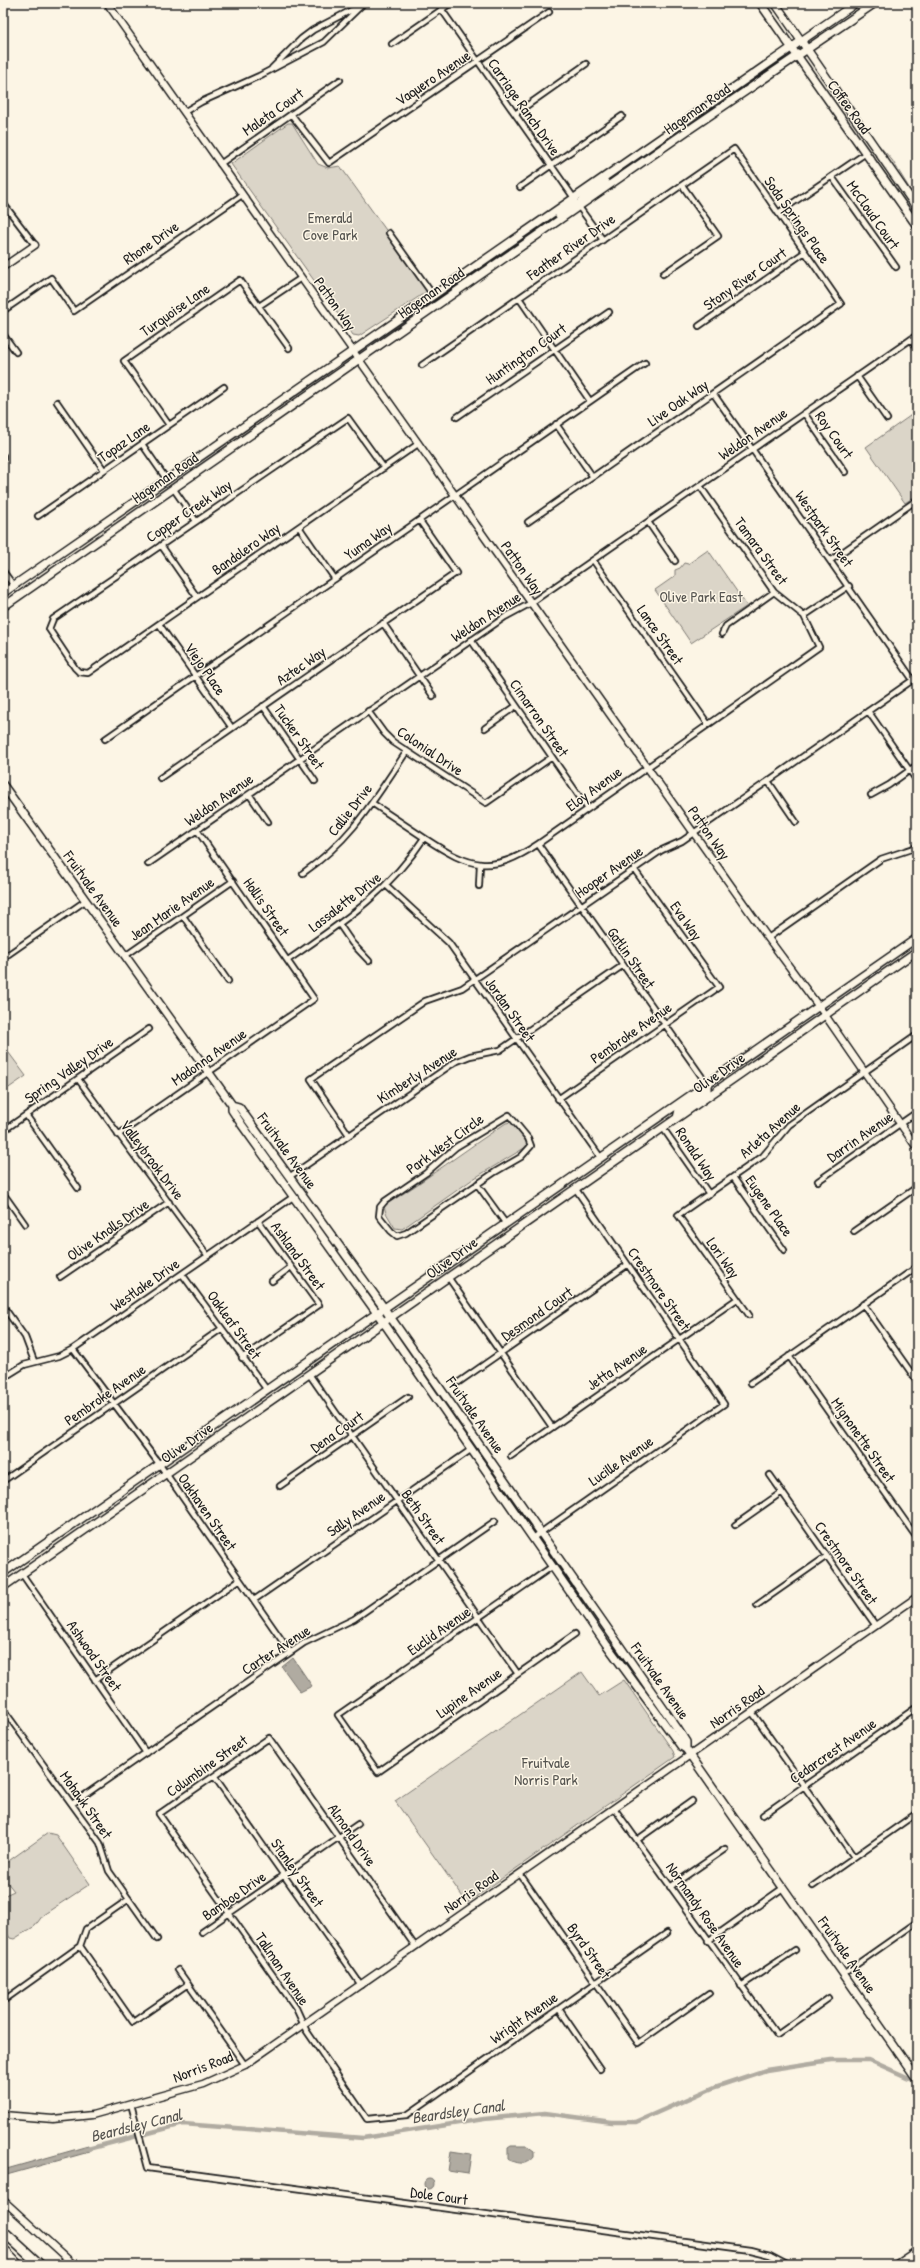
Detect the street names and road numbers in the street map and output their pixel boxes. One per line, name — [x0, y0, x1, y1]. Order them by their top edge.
street label: Vaquero Avenue — [391, 45, 474, 110]
street label: Carriage Ranch Drive — [483, 54, 566, 160]
street label: Coffee Road — [823, 75, 876, 138]
street label: Hageman Road — [659, 78, 734, 139]
street label: Maleta Court — [238, 82, 308, 140]
street label: Soda Springs Place — [760, 172, 835, 268]
street label: McCloud Court — [842, 176, 905, 254]
street label: Feather River Drive — [521, 208, 619, 286]
street label: Rhone Drive — [119, 216, 183, 269]
street label: Stony River Court — [699, 242, 791, 315]
street label: Hageman Road — [393, 262, 468, 323]
street label: Patton Way — [309, 273, 362, 335]
street label: Turquoise Lane — [136, 278, 214, 341]
street label: Huntington Court — [481, 317, 571, 389]
street label: Live Oak Way — [643, 374, 712, 431]
street label: Weldon Avenue — [714, 402, 791, 465]
street label: Roy Court — [810, 407, 859, 463]
street label: Topaz Lane — [93, 416, 154, 467]
street label: Hageman Road — [127, 447, 202, 508]
street label: Copper Creek Way — [142, 474, 236, 547]
street label: Westpark Street — [790, 486, 859, 572]
street label: Tamara Street — [730, 513, 794, 590]
street label: Bandolero Way — [207, 517, 284, 580]
street label: Yuma Way — [340, 517, 396, 565]
street label: Patton Way — [496, 537, 549, 599]
street label: Weldon Avenue — [447, 586, 525, 647]
street label: Lance Street — [632, 601, 689, 669]
street label: Viejo Place — [180, 638, 231, 699]
street label: Aztec Way — [272, 641, 330, 690]
street label: Cimarron Street — [505, 675, 574, 761]
street label: Tucker Street — [269, 700, 330, 774]
street label: Colonial Drive — [393, 721, 468, 781]
street label: Eloy Avenue — [561, 761, 626, 816]
street label: Weldon Avenue — [180, 768, 257, 831]
street label: Callie Drive — [322, 779, 377, 840]
street label: Patton Way — [683, 802, 736, 864]
street label: Hooper Avenue — [570, 840, 647, 903]
street label: Fruitvale Avenue — [58, 846, 128, 931]
street label: Lassalette Drive — [304, 867, 385, 937]
street label: Jean Marie Avenue — [125, 872, 218, 946]
street label: Hollis Street — [239, 873, 295, 941]
street label: Eva Way — [665, 897, 707, 945]
street label: Gatlin Street — [603, 923, 661, 993]
street label: Jordan Street — [481, 973, 541, 1047]
street label: Pembroke Avenue — [586, 997, 676, 1068]
street label: Madonna Avenue — [167, 1023, 251, 1090]
street label: Spring Valley Drive — [20, 1031, 117, 1108]
street label: Kimberly Avenue — [373, 1041, 461, 1108]
street label: Olive Drive — [688, 1047, 749, 1098]
street label: Arleta Avenue — [735, 1097, 805, 1163]
street label: Darrin Avenue — [822, 1106, 897, 1167]
street label: Fruitvale Avenue — [252, 1108, 322, 1193]
street label: Park West Circle — [402, 1108, 488, 1179]
street label: Valleybrook Drive — [115, 1115, 189, 1204]
street label: Ronald Way — [671, 1123, 722, 1185]
street label: Eugene Place — [741, 1171, 798, 1241]
street label: Olive Knolls Drive — [62, 1194, 153, 1266]
street label: Ashland Street — [266, 1217, 331, 1295]
street label: Olive Drive — [422, 1232, 482, 1284]
street label: Lori Way — [702, 1233, 745, 1282]
street label: Crestmore Street — [623, 1243, 696, 1335]
street label: Westlake Drive — [106, 1253, 183, 1316]
street label: Desmond Court — [497, 1281, 577, 1346]
street label: Oakleaf Street — [202, 1286, 267, 1364]
street label: Jetta Avenue — [582, 1338, 651, 1395]
street label: Pembroke Avenue — [60, 1359, 150, 1430]
street label: Fruitvale Avenue — [441, 1371, 510, 1457]
street label: Mignonette Street — [826, 1393, 901, 1487]
street label: Dena Court — [306, 1405, 368, 1458]
street label: Olive Drive — [156, 1417, 217, 1468]
street label: Lucille Avenue — [584, 1431, 657, 1491]
street label: Oakhaven Street — [173, 1469, 242, 1555]
street label: Beth Street — [397, 1485, 451, 1549]
street label: Sally Avenue — [322, 1486, 389, 1541]
street label: Crestmore Street — [810, 1517, 883, 1609]
street label: Euclid Avenue — [403, 1601, 475, 1660]
street label: Ashwood Street — [62, 1616, 127, 1696]
street label: Carter Avenue — [237, 1619, 314, 1680]
street label: Fruitvale Avenue — [626, 1637, 695, 1723]
street label: Lupine Avenue — [432, 1662, 506, 1723]
street label: Norris Road — [705, 1680, 769, 1733]
street label: Cedarcrest Avenue — [785, 1713, 880, 1788]
street label: Columbine Street — [162, 1729, 252, 1801]
street label: Mohawk Street — [55, 1766, 118, 1844]
street label: Almond Drive — [323, 1799, 382, 1870]
street label: Stanley Street — [266, 1834, 329, 1912]
street label: Normandy Rose Avenue — [661, 1858, 750, 1972]
street label: Norris Road — [439, 1865, 503, 1918]
street label: Bamboo Drive — [198, 1866, 270, 1925]
street label: Fruitvale Avenue — [813, 1911, 882, 1997]
street label: Byrd Street — [562, 1918, 617, 1984]
street label: Tallman Avenue — [250, 1928, 315, 2009]
street label: Wright Avenue — [486, 1987, 562, 2049]
street label: Norris Road — [170, 2045, 236, 2088]
street label: Dole Court — [409, 2181, 470, 2210]

